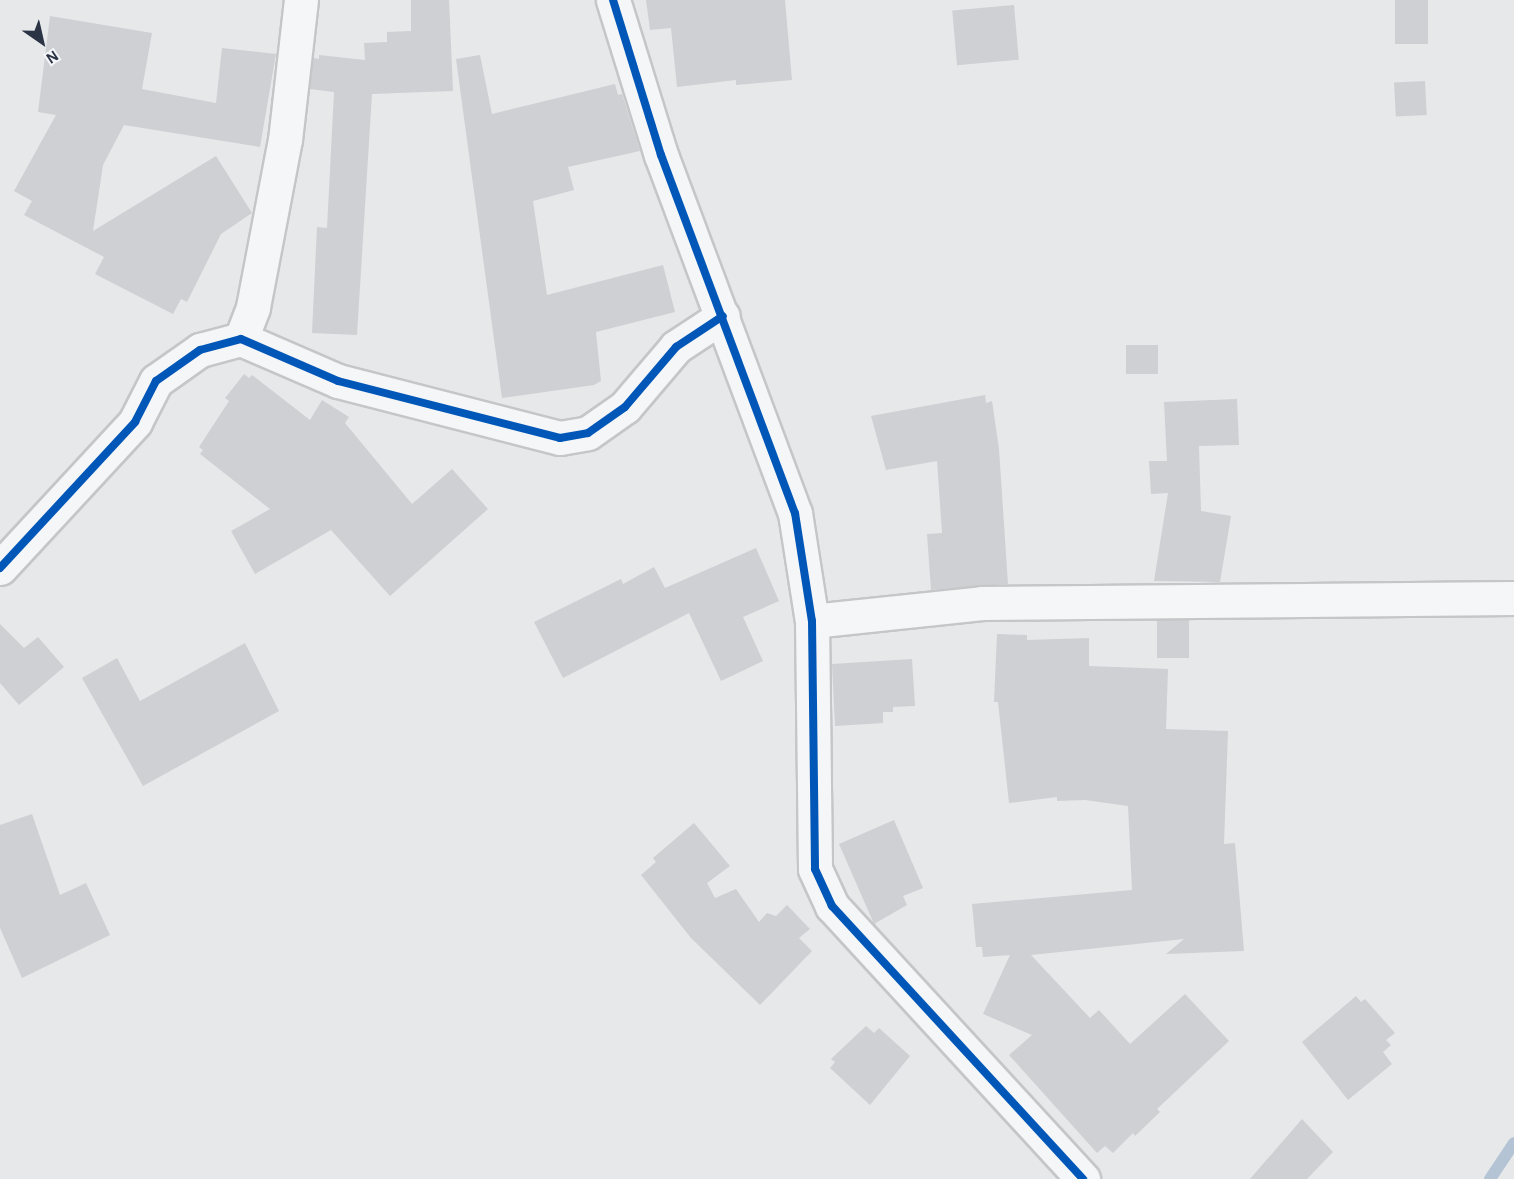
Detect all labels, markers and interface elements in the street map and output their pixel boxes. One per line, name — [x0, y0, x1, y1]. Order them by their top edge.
north arrow — [12, 12, 72, 72]
text: N — [43, 47, 61, 67]

